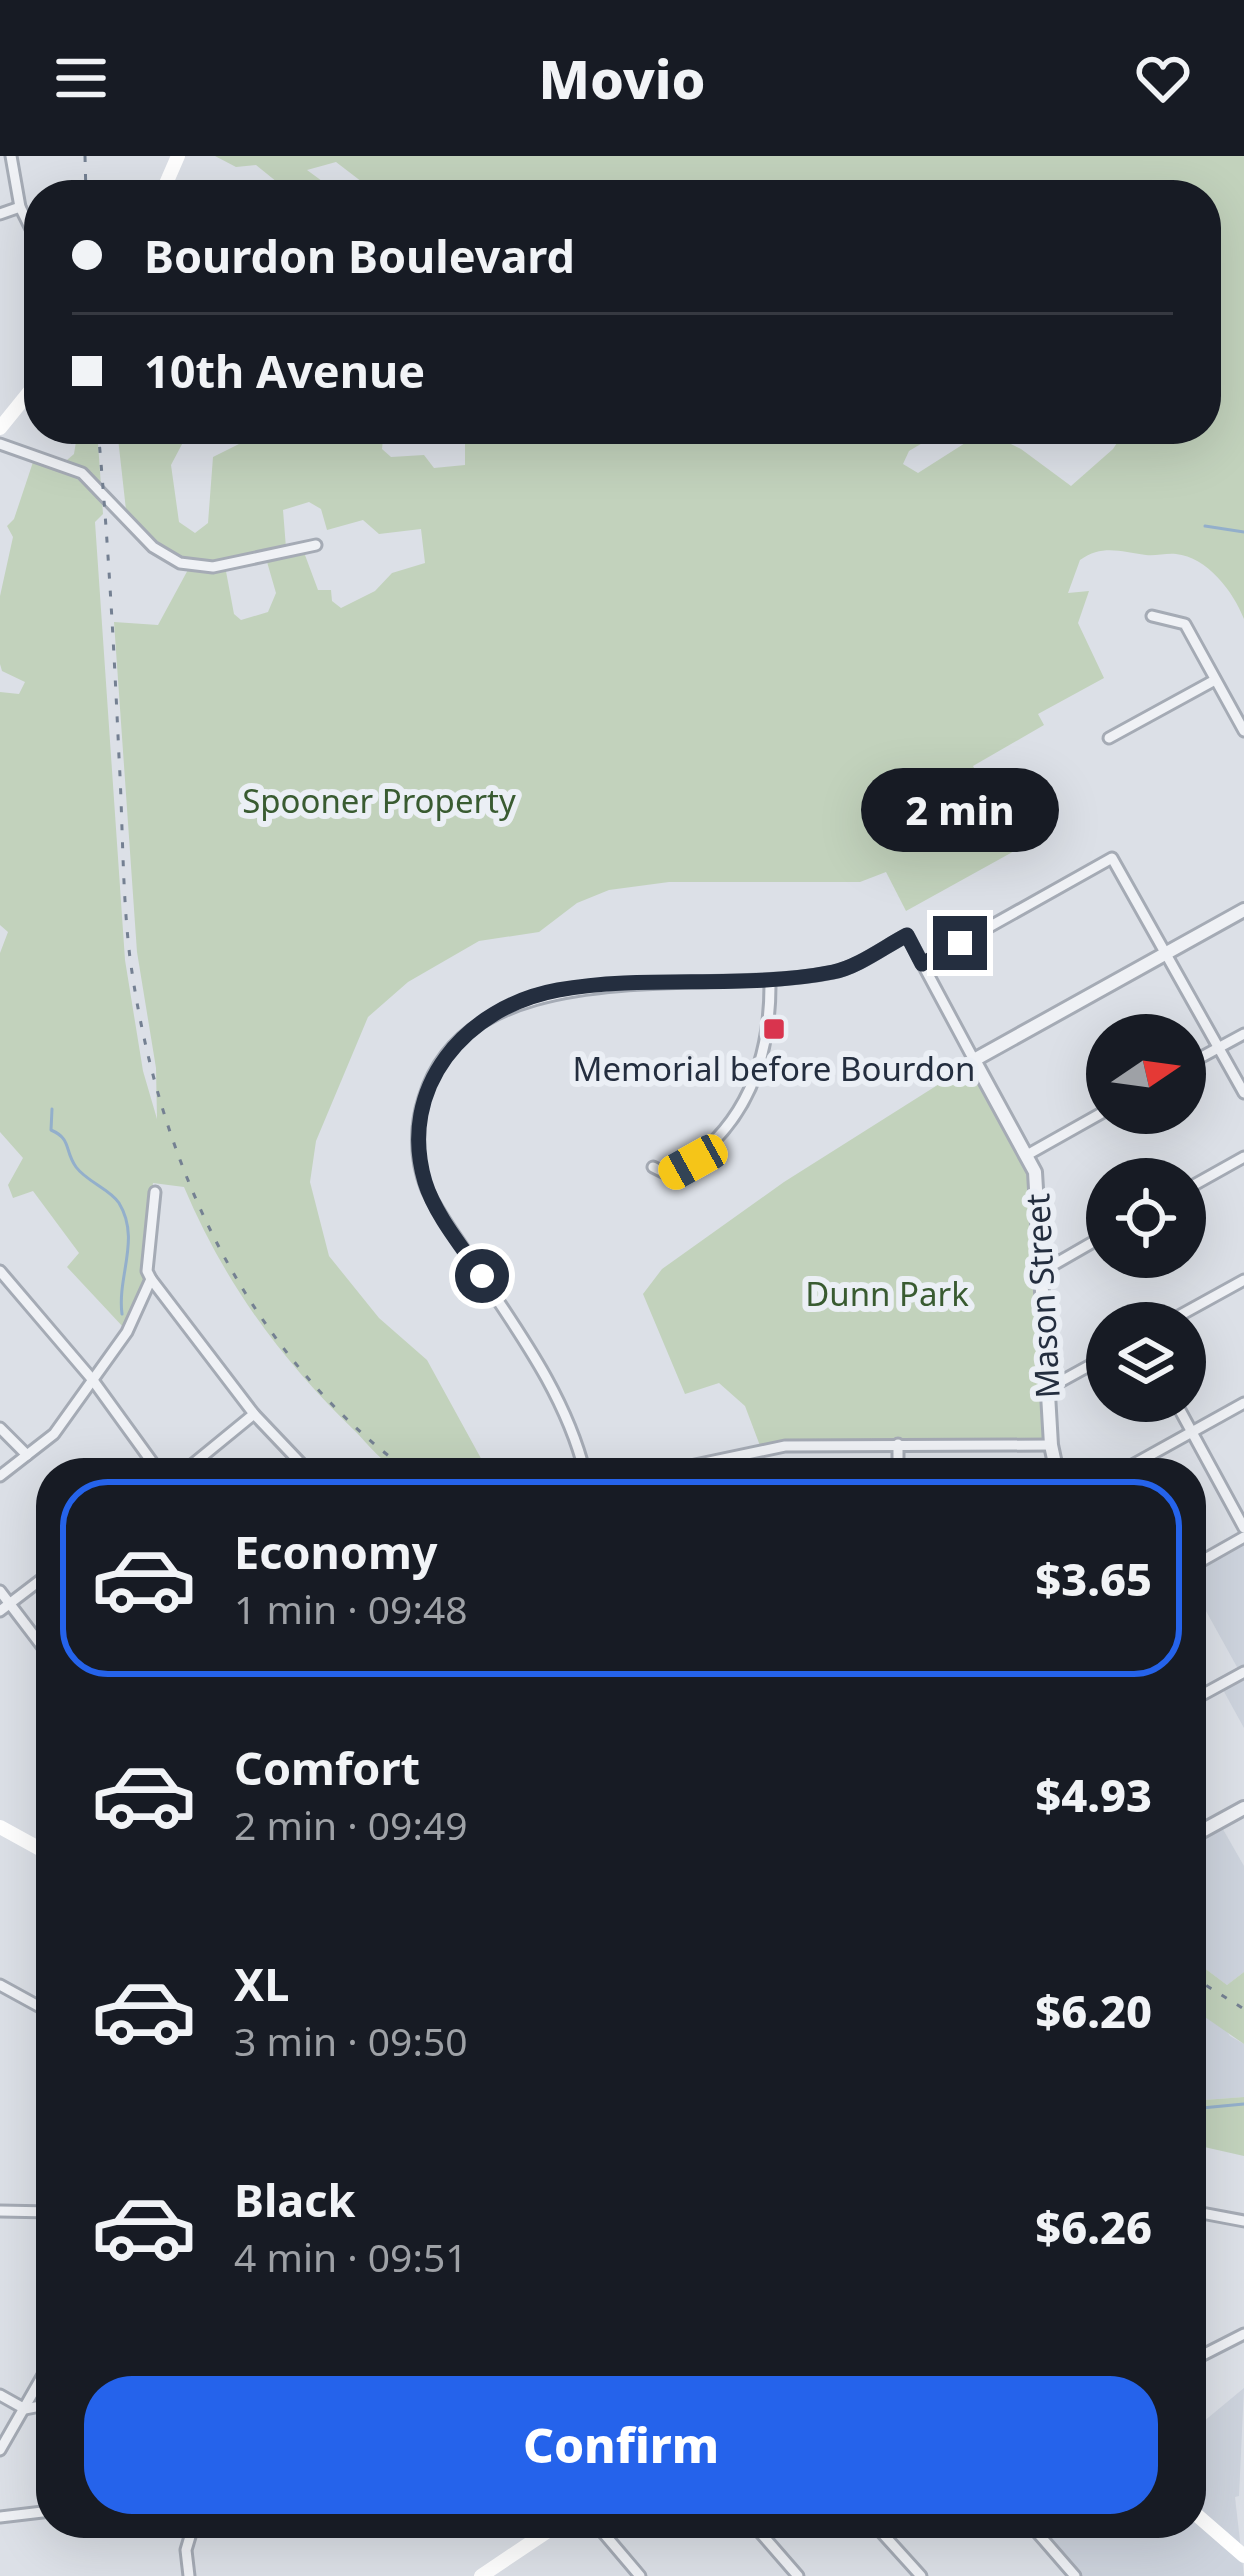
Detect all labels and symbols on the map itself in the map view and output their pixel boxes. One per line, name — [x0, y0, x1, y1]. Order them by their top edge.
callout: 2 min — [861, 769, 1059, 853]
park label: Spooner Property — [242, 778, 516, 823]
route end — [933, 916, 987, 970]
north arrow — [1086, 1014, 1206, 1134]
marker: Memorial before Bourdon — [761, 1016, 787, 1042]
place label: Memorial before Bourdon — [573, 1046, 975, 1091]
car — [653, 1129, 733, 1195]
street label: Mason Street — [1014, 1192, 1070, 1400]
route start — [455, 1249, 509, 1303]
park label: Dunn Park — [805, 1271, 969, 1316]

